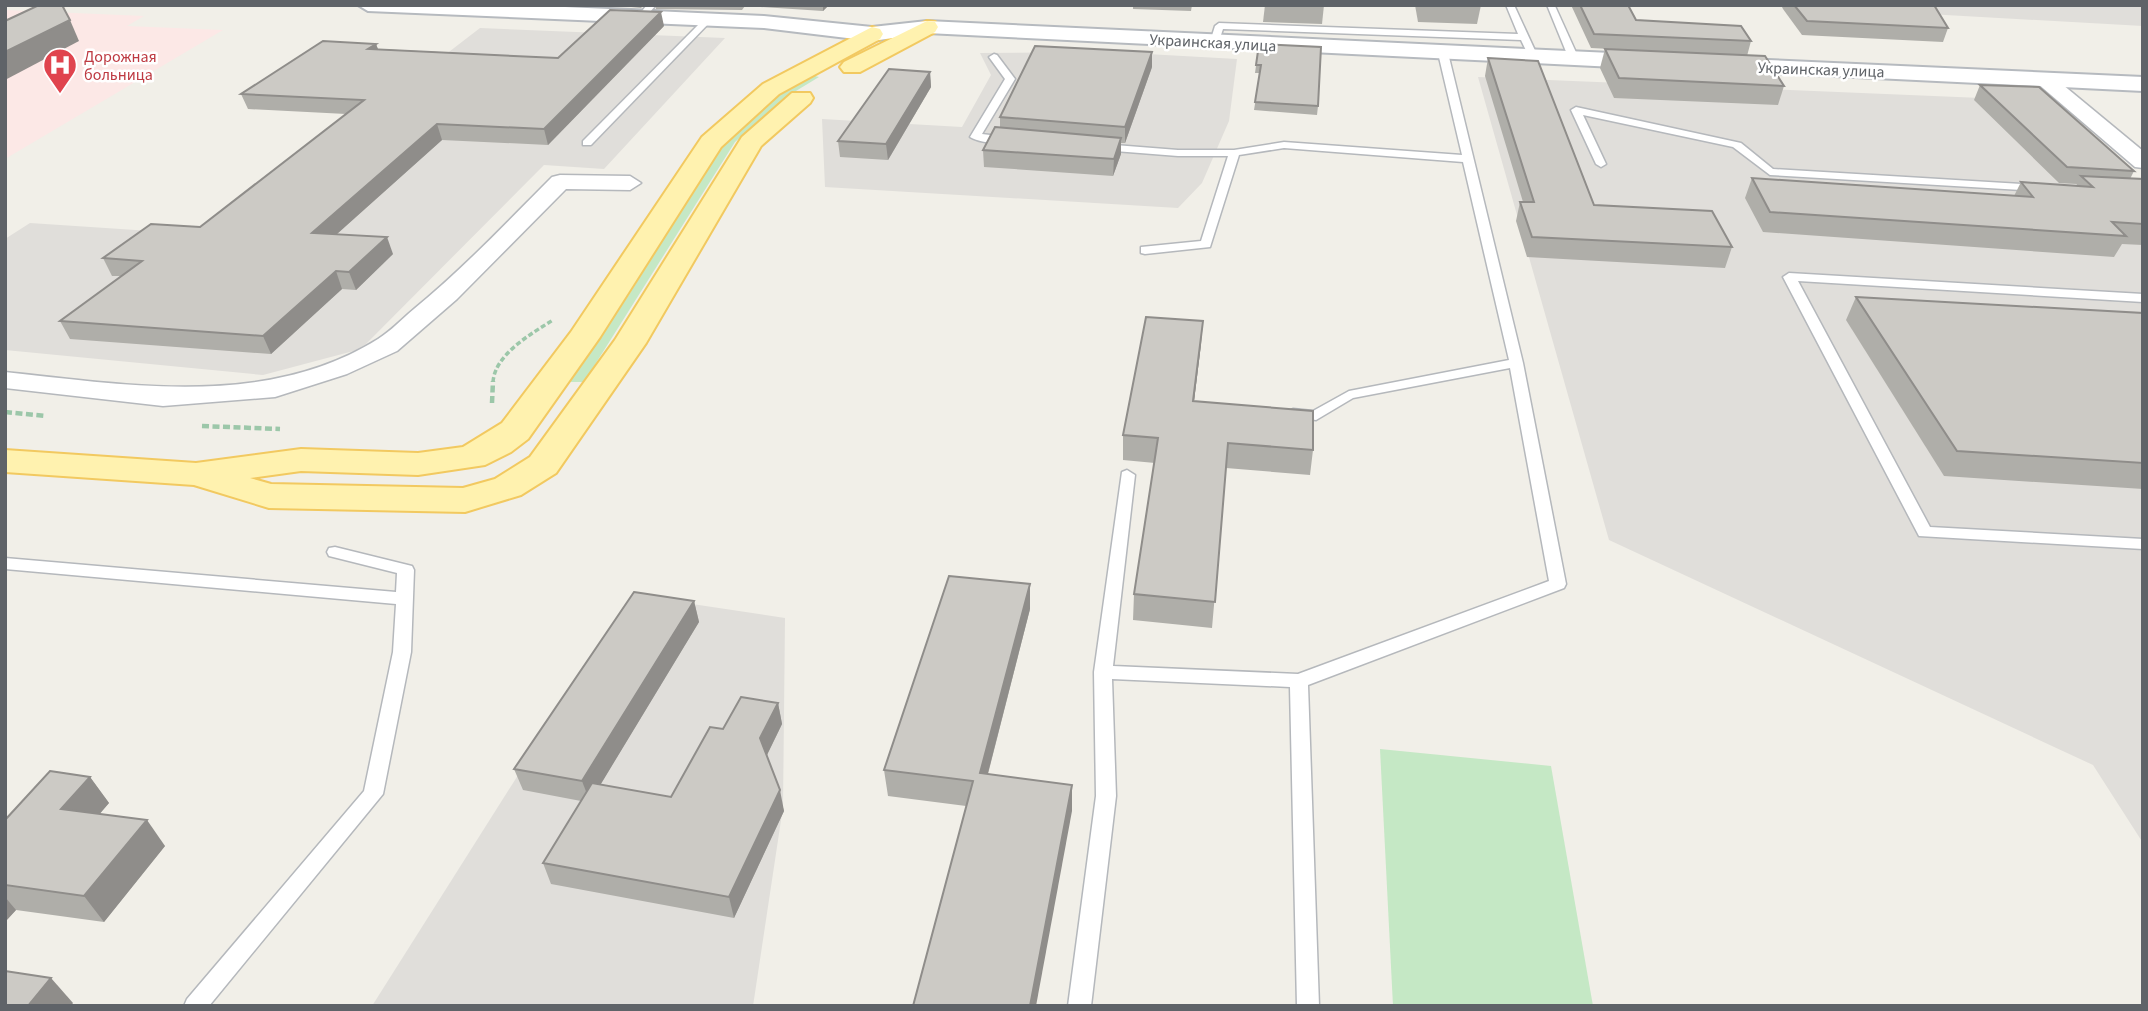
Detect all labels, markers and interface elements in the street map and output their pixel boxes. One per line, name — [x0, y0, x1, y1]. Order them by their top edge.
street label: Украинская улица — [1149, 29, 1277, 57]
hospital icon: Дорожная больница — [41, 46, 79, 95]
place label: Дорожная больница — [84, 46, 157, 86]
street label: Украинская улица — [1757, 57, 1885, 83]

